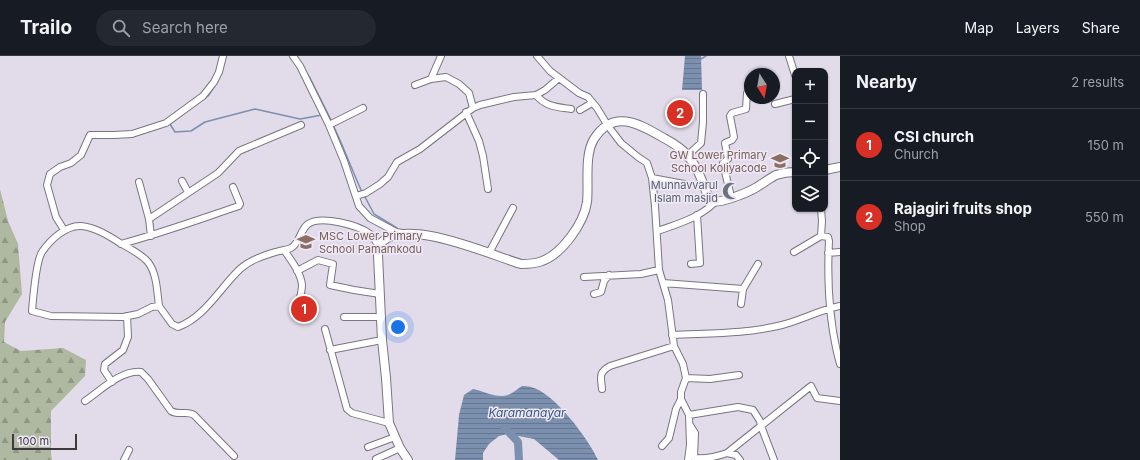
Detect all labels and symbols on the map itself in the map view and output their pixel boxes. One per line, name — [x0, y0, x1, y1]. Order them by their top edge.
north arrow — [744, 68, 780, 104]
pin: 2 — [667, 98, 693, 128]
place label: GW Lower Primary School Koliyacode — [669, 148, 767, 175]
school or university icon: GW Lower Primary School Koliyacode — [770, 151, 790, 171]
place label: Munnavvarul Islam masjid — [651, 178, 718, 205]
mosque icon: Munnavvarul Islam masjid — [721, 181, 741, 201]
place label: MSC Lower Primary School Pamamkodu — [319, 229, 423, 256]
school or university icon: MSC Lower Primary School Pamamkodu — [296, 232, 316, 252]
pin: 1 — [291, 294, 317, 324]
your location — [388, 317, 408, 337]
water label: Karamanayar — [488, 405, 566, 420]
scale bar — [12, 432, 77, 451]

